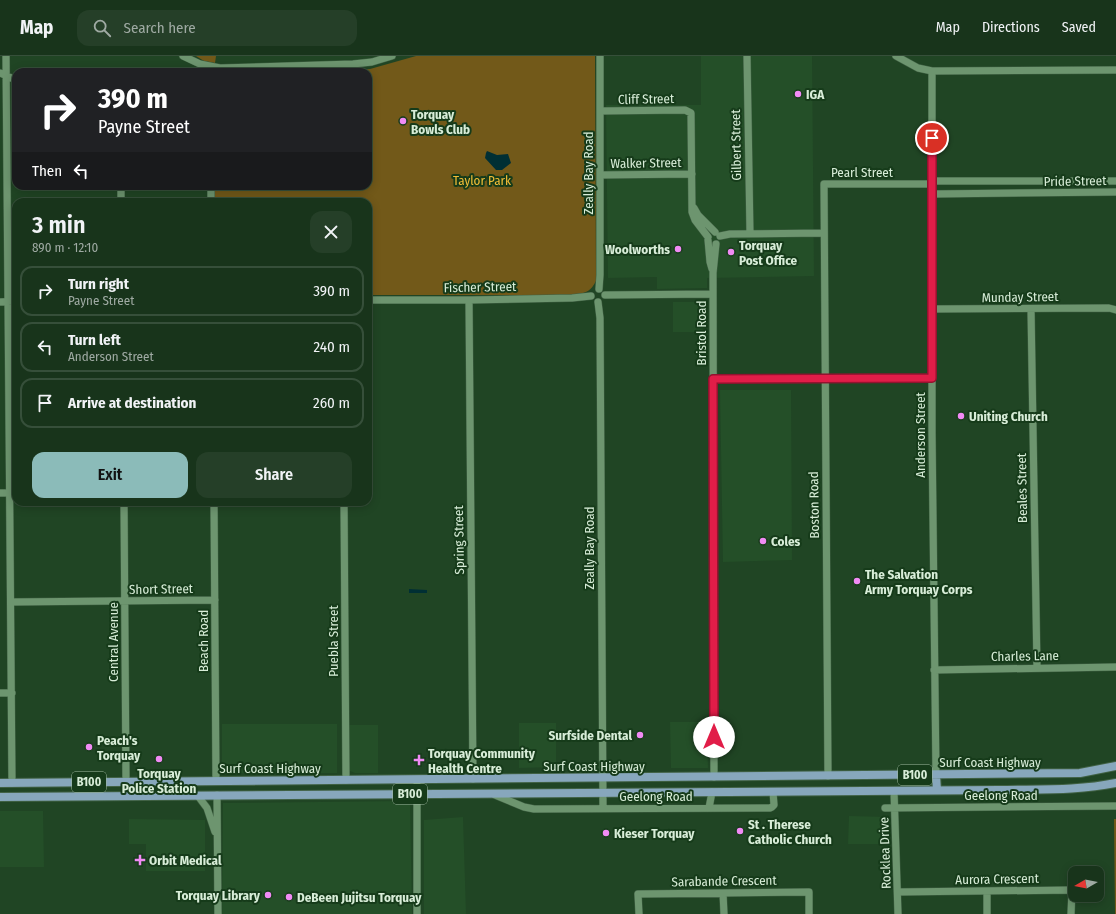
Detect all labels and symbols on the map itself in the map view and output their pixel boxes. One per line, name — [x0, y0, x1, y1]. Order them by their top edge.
place label: IGA — [806, 87, 825, 102]
marker: IGA — [793, 89, 803, 99]
street label: Cliff Street — [618, 91, 675, 107]
place label: Torquay Bowls Club — [411, 107, 470, 137]
street label: Gilbert Street — [728, 108, 744, 181]
marker: Torquay Bowls Club — [398, 116, 408, 126]
pin — [915, 121, 949, 155]
street label: Zeally Bay Road — [581, 131, 596, 215]
street label: Walker Street — [610, 155, 682, 171]
street label: Pearl Street — [831, 165, 894, 180]
park label: Taylor Park — [453, 173, 512, 188]
street label: Pride Street — [1043, 173, 1107, 189]
place label: Torquay Post Office — [739, 238, 798, 268]
place label: Woolworths — [605, 242, 670, 257]
marker: Woolworths — [673, 244, 683, 254]
marker: Torquay Post Office — [726, 247, 736, 257]
street label: Fischer Street — [444, 279, 517, 295]
street label: Munday Street — [981, 289, 1059, 305]
street label: Bristol Road — [694, 301, 709, 365]
street label: Anderson Street — [913, 391, 928, 478]
place label: Uniting Church — [969, 409, 1048, 424]
marker: Uniting Church — [956, 411, 966, 421]
street label: Beales Street — [1014, 452, 1030, 523]
street label: Boston Road — [806, 471, 822, 539]
street label: Spring Street — [451, 505, 467, 575]
street label: Zeally Bay Road — [582, 506, 597, 590]
place label: Coles — [771, 534, 801, 549]
marker: Coles — [758, 536, 768, 546]
place label: The Salvation Army Torquay Corps — [864, 567, 973, 597]
marker: The Salvation Army Torquay Corps — [852, 576, 862, 586]
street label: Short Street — [129, 581, 194, 597]
street label: Central Avenue — [106, 602, 121, 682]
street label: Puebla Street — [326, 605, 341, 677]
street label: Beach Road — [196, 610, 211, 672]
street label: Charles Lane — [991, 648, 1059, 664]
position arrow — [693, 716, 735, 758]
place label: Surfside Dental — [549, 728, 632, 743]
marker: Surfside Dental — [635, 730, 645, 740]
place label: Peach's Torquay — [97, 733, 141, 763]
marker: Peach's Torquay — [84, 742, 94, 752]
place label: Torquay Community Health Centre — [428, 746, 536, 776]
marker: Torquay Police Station — [154, 754, 164, 764]
marker: Torquay Community Health Centre — [413, 754, 425, 766]
street label: Surf Coast Highway — [939, 755, 1041, 770]
street label: Surf Coast Highway — [543, 759, 645, 774]
street label: Surf Coast Highway — [219, 761, 321, 776]
road number: B100 — [898, 765, 932, 785]
place label: Torquay Police Station — [122, 766, 196, 796]
road number: B100 — [72, 772, 106, 792]
road number: B100 — [393, 784, 427, 804]
street label: Geelong Road — [964, 788, 1038, 803]
street label: Geelong Road — [619, 789, 693, 804]
place label: St . Therese Catholic Church — [748, 817, 832, 847]
street label: Rocklea Drive — [876, 817, 894, 889]
place label: Kieser Torquay — [614, 826, 695, 841]
marker: St . Therese Catholic Church — [735, 826, 745, 836]
marker: Kieser Torquay — [601, 828, 611, 838]
place label: Orbit Medical — [149, 853, 222, 868]
marker: Orbit Medical — [134, 854, 146, 866]
north arrow — [1068, 866, 1104, 902]
street label: Aurora Crescent — [955, 871, 1040, 887]
street label: Sarabande Crescent — [671, 873, 777, 889]
place label: Torquay Library — [176, 888, 261, 903]
marker: Torquay Library — [263, 890, 273, 900]
place label: DeBeen Jujitsu Torquay — [297, 890, 422, 905]
marker: DeBeen Jujitsu Torquay — [284, 892, 294, 902]

